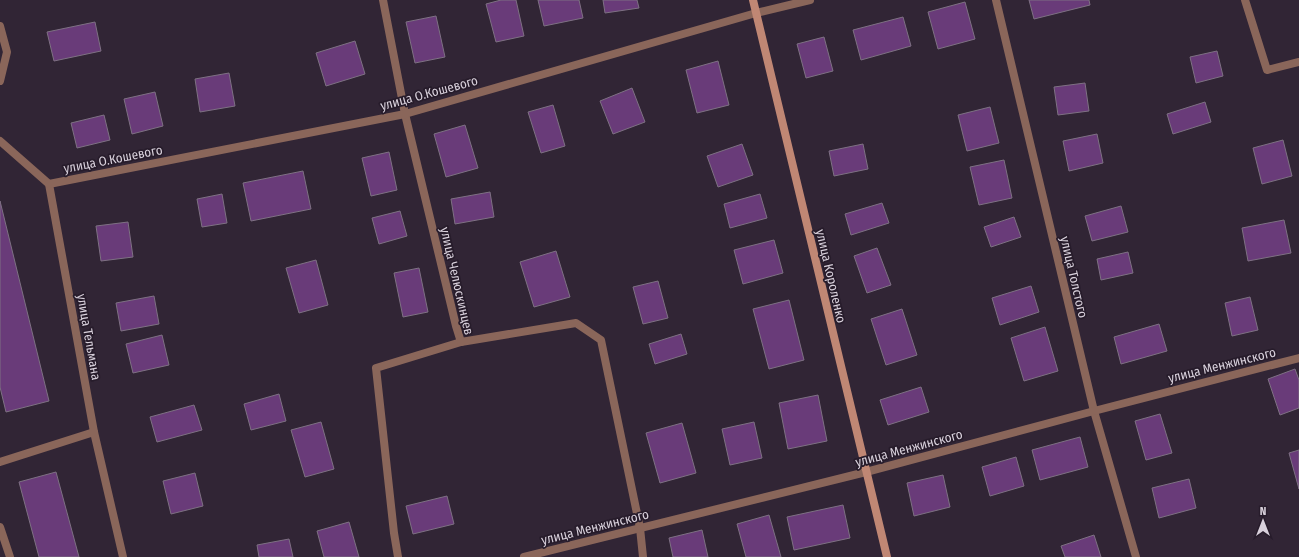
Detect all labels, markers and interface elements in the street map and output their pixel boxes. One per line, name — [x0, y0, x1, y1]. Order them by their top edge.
street label: улица О.Кошевого — [379, 73, 480, 113]
street label: улица О.Кошевого — [62, 142, 164, 176]
street label: улица Челюскинцев — [437, 226, 477, 336]
street label: улица Короленко — [813, 228, 849, 324]
street label: улица Толстого — [1057, 235, 1091, 319]
street label: улица Тельмана — [74, 293, 104, 381]
street label: улица Менжинского — [1167, 344, 1278, 386]
street label: улица Менжинского — [854, 426, 964, 470]
north arrow — [1243, 501, 1283, 541]
text: N — [1260, 505, 1266, 518]
street label: улица Менжинского — [540, 506, 651, 548]

